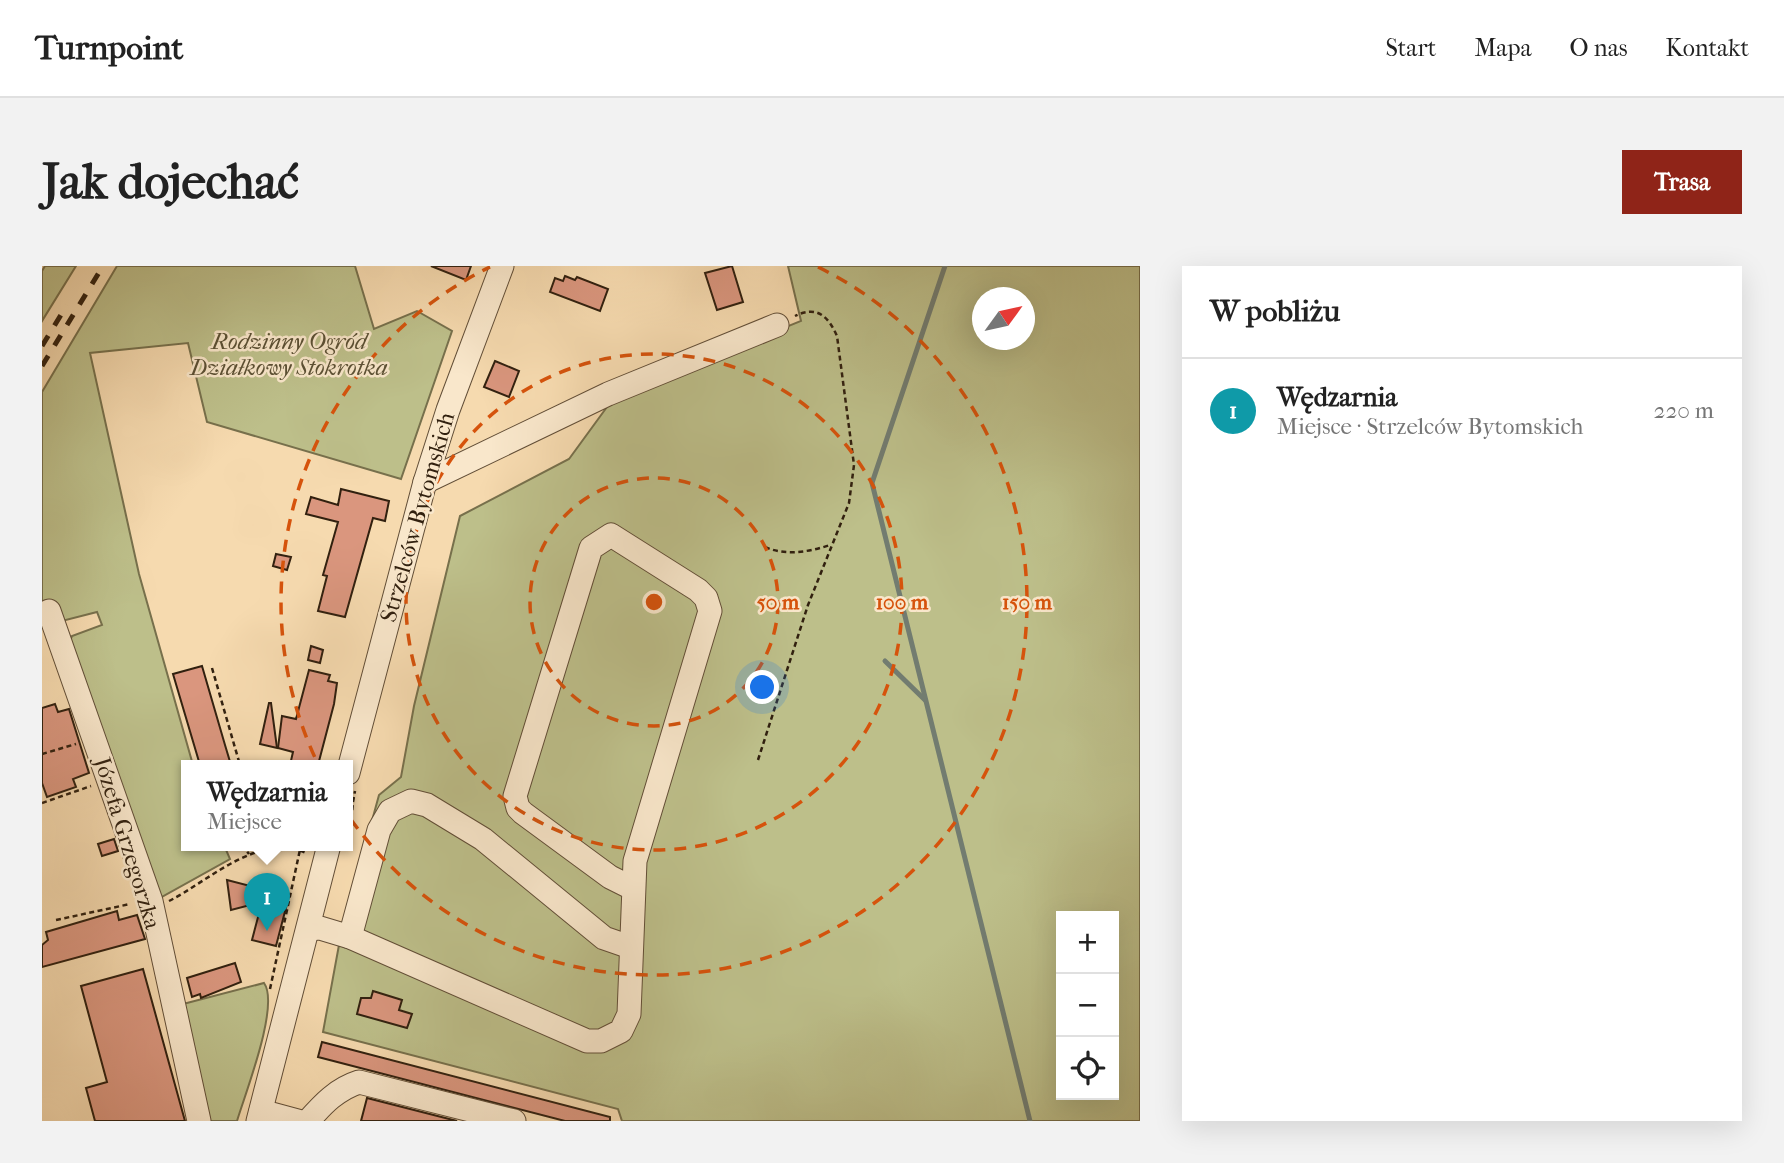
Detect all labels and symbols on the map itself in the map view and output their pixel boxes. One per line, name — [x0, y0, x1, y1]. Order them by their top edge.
north arrow — [972, 287, 1035, 350]
park label: Rodzinny Ogród Działkowy Stokrotka — [188, 328, 388, 381]
street label: Strzelców Bytomskich — [375, 409, 460, 625]
centre of rings — [642, 590, 666, 614]
text: 50 m — [757, 590, 800, 614]
text: 100 m — [876, 590, 929, 614]
text: 150 m — [1002, 590, 1053, 614]
your location — [745, 670, 779, 704]
street label: Józefa Grzegorzka — [88, 752, 167, 933]
pin: 1 — [244, 873, 290, 931]

